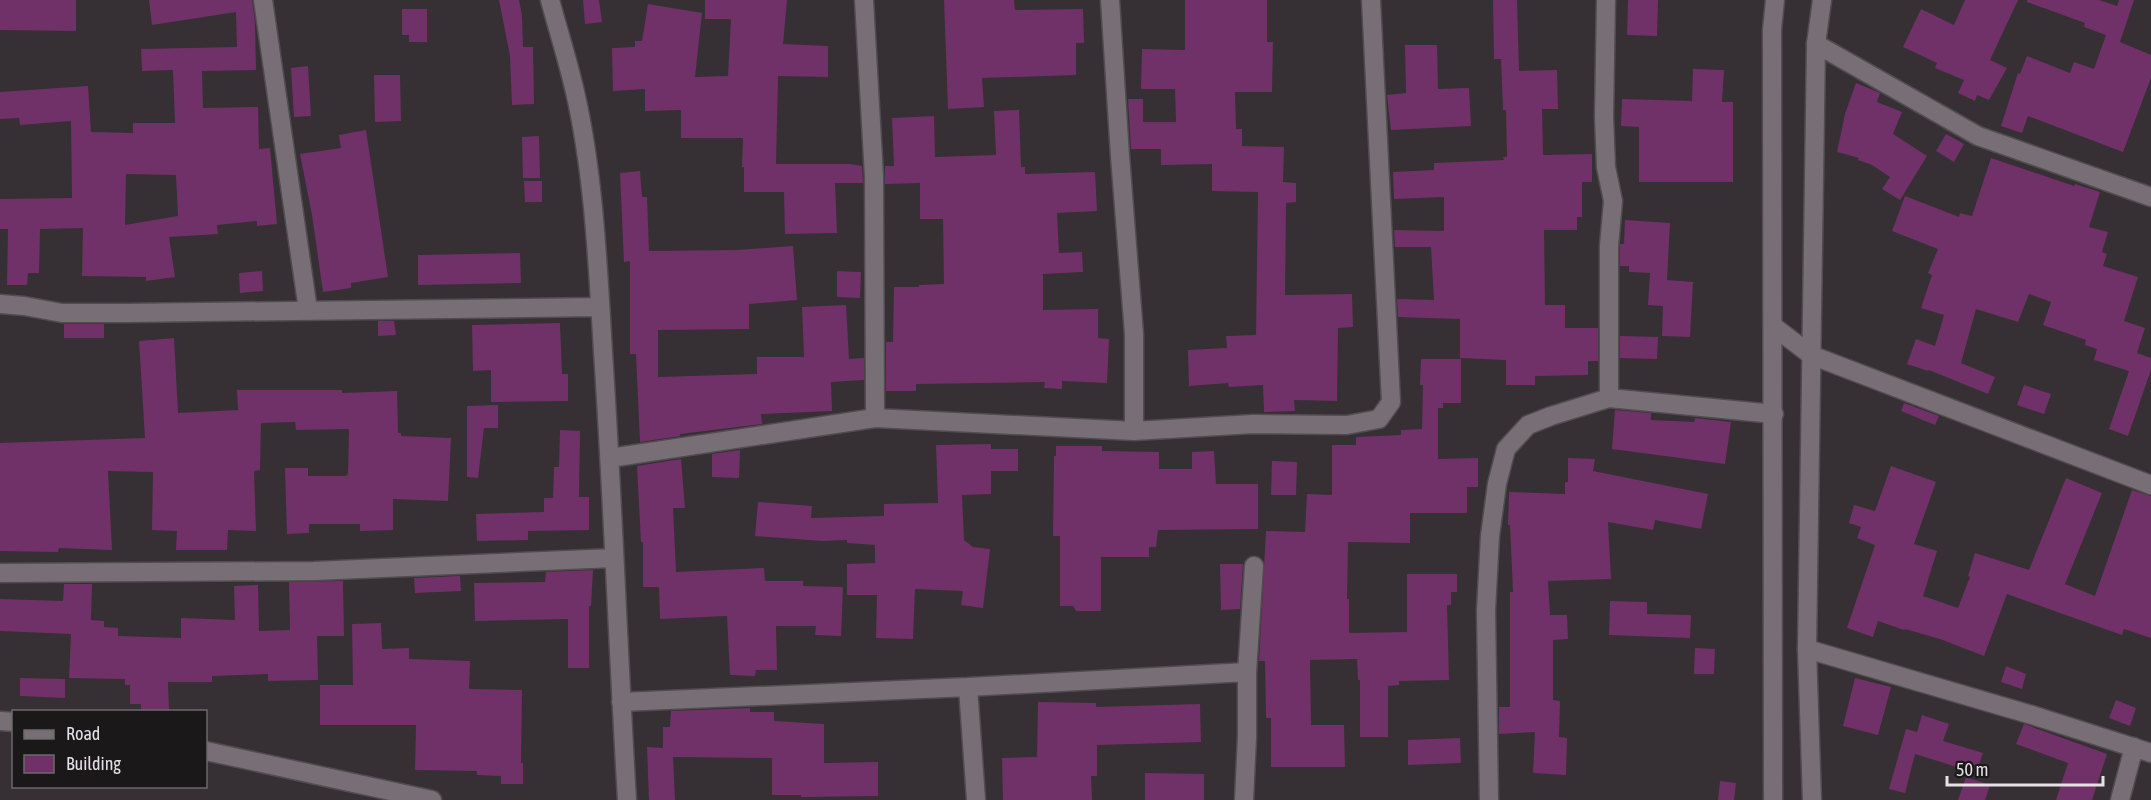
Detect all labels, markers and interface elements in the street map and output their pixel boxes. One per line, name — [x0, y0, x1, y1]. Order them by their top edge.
legend — [12, 710, 207, 788]
text: Road — [66, 723, 100, 744]
scale bar — [1947, 749, 2103, 787]
text: Building — [66, 753, 121, 774]
text: 50 m — [1956, 759, 1988, 780]

